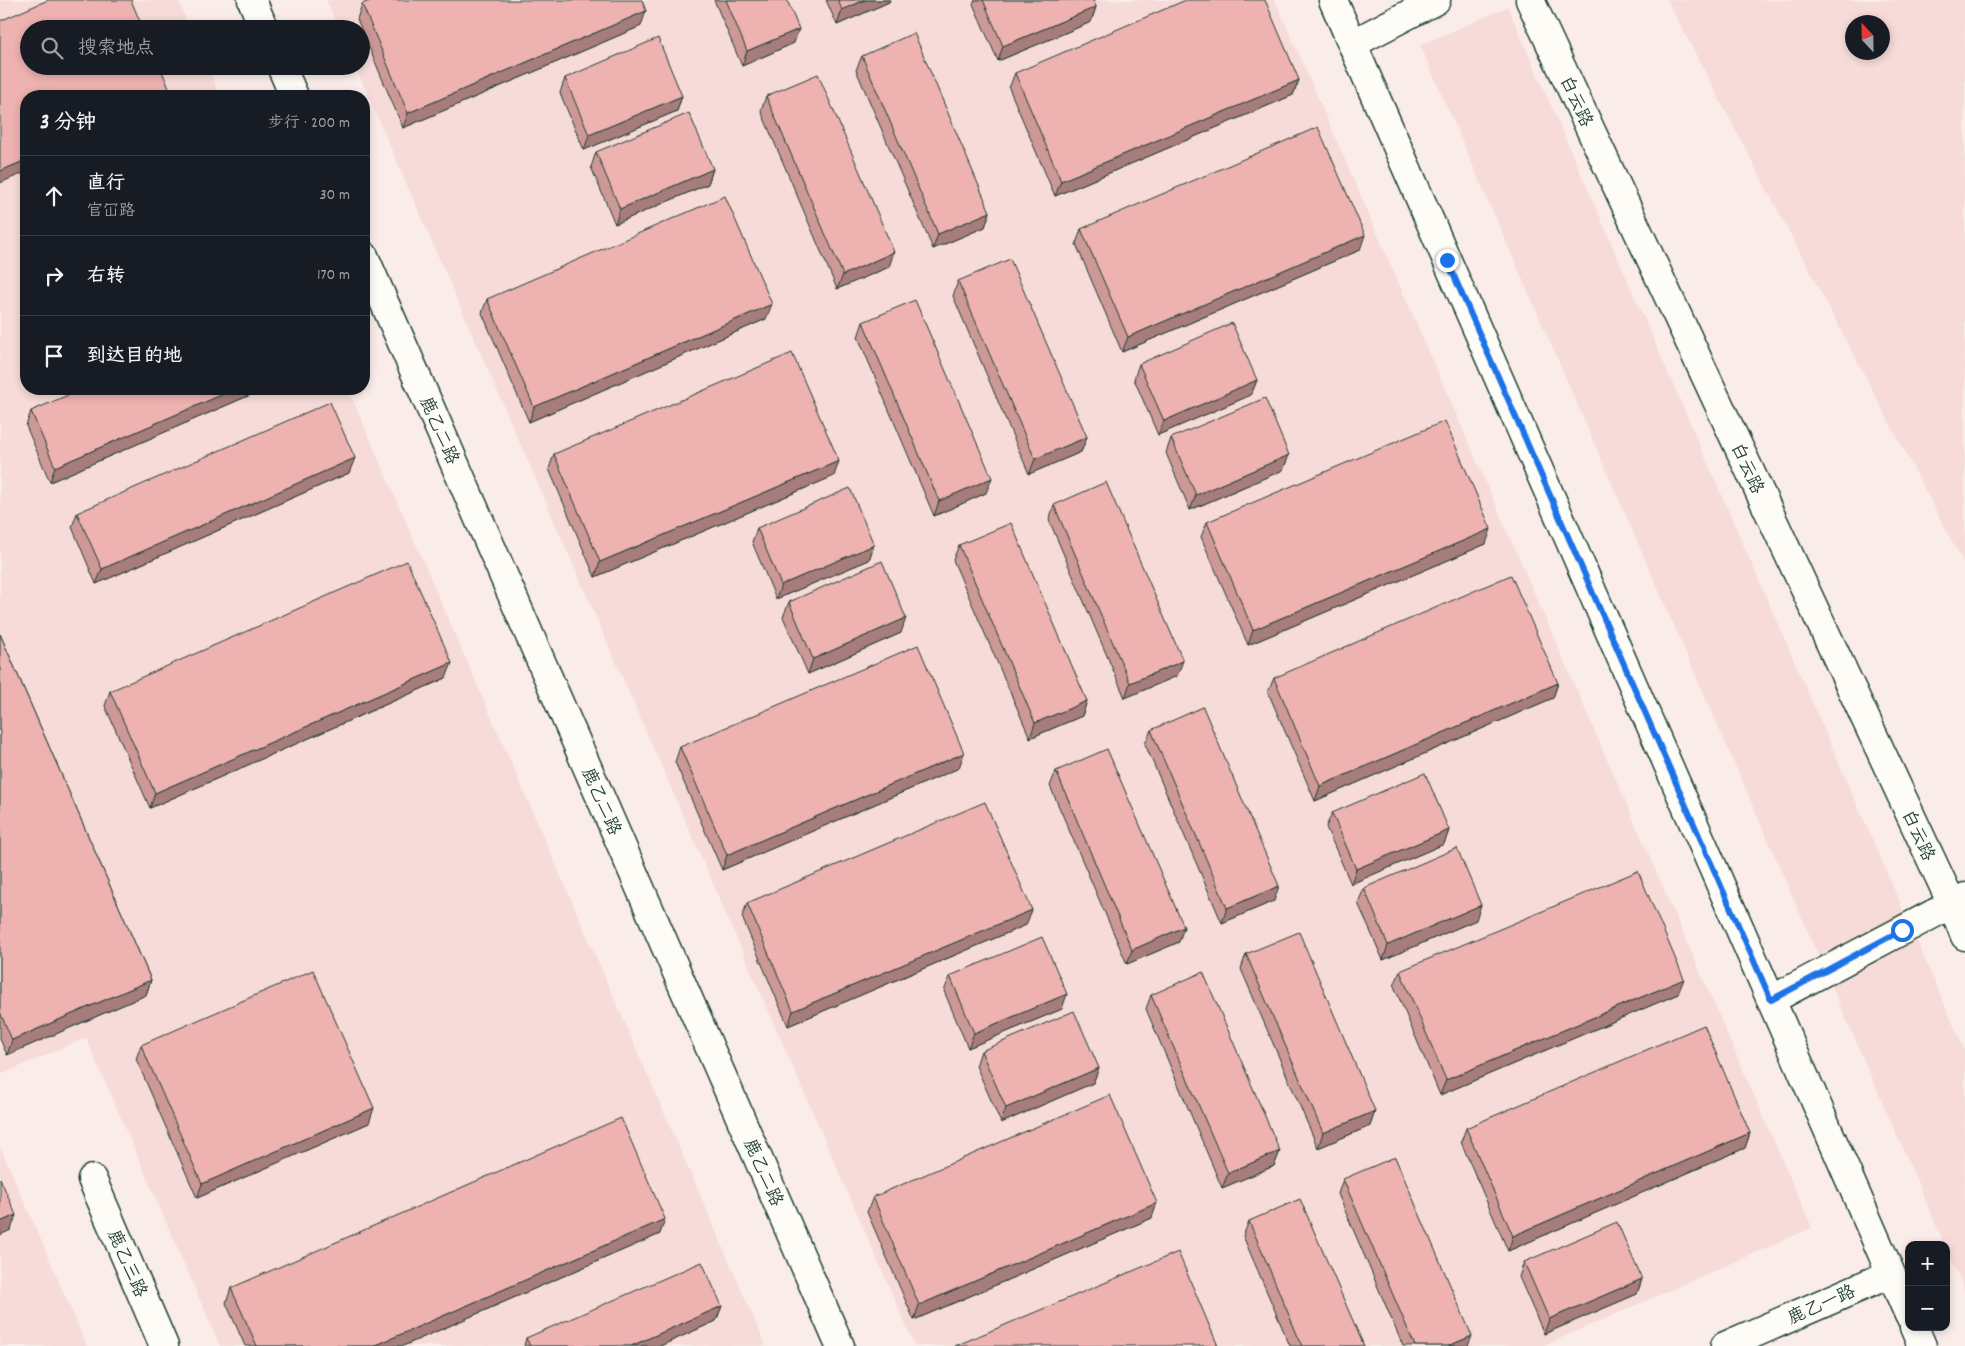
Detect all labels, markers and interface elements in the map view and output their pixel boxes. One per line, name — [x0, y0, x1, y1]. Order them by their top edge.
north arrow — [1845, 15, 1890, 60]
search box — [20, 20, 370, 75]
icon: search — [38, 34, 66, 62]
text: 搜索地点 — [78, 36, 154, 63]
street label: 白云路 — [1552, 72, 1597, 132]
text: 3 分钟 — [40, 109, 96, 139]
text: 步行 · 200 m — [268, 112, 350, 135]
text: 直行 — [87, 171, 125, 198]
icon: ahead — [40, 182, 68, 210]
text: 30 m — [320, 184, 350, 207]
text: 官冚路 — [87, 200, 135, 223]
route end — [1436, 249, 1459, 272]
icon: right — [40, 262, 68, 290]
text: 右转 — [87, 264, 125, 291]
text: 170 m — [317, 264, 350, 287]
icon: arrive — [40, 342, 68, 370]
text: 到达目的地 — [87, 344, 182, 371]
street label: 鹿乙二路 — [412, 393, 464, 469]
street label: 白云路 — [1723, 439, 1768, 499]
street label: 鹿乙二路 — [574, 764, 626, 840]
street label: 白云路 — [1894, 806, 1939, 866]
route start — [1891, 919, 1914, 942]
street label: 鹿乙二路 — [736, 1135, 788, 1211]
street label: 鹿乙三路 — [100, 1226, 152, 1302]
map controls — [1905, 1241, 1950, 1331]
button: + — [1905, 1241, 1950, 1286]
street label: 鹿乙一路 — [1784, 1280, 1860, 1332]
button: − — [1905, 1286, 1950, 1331]

